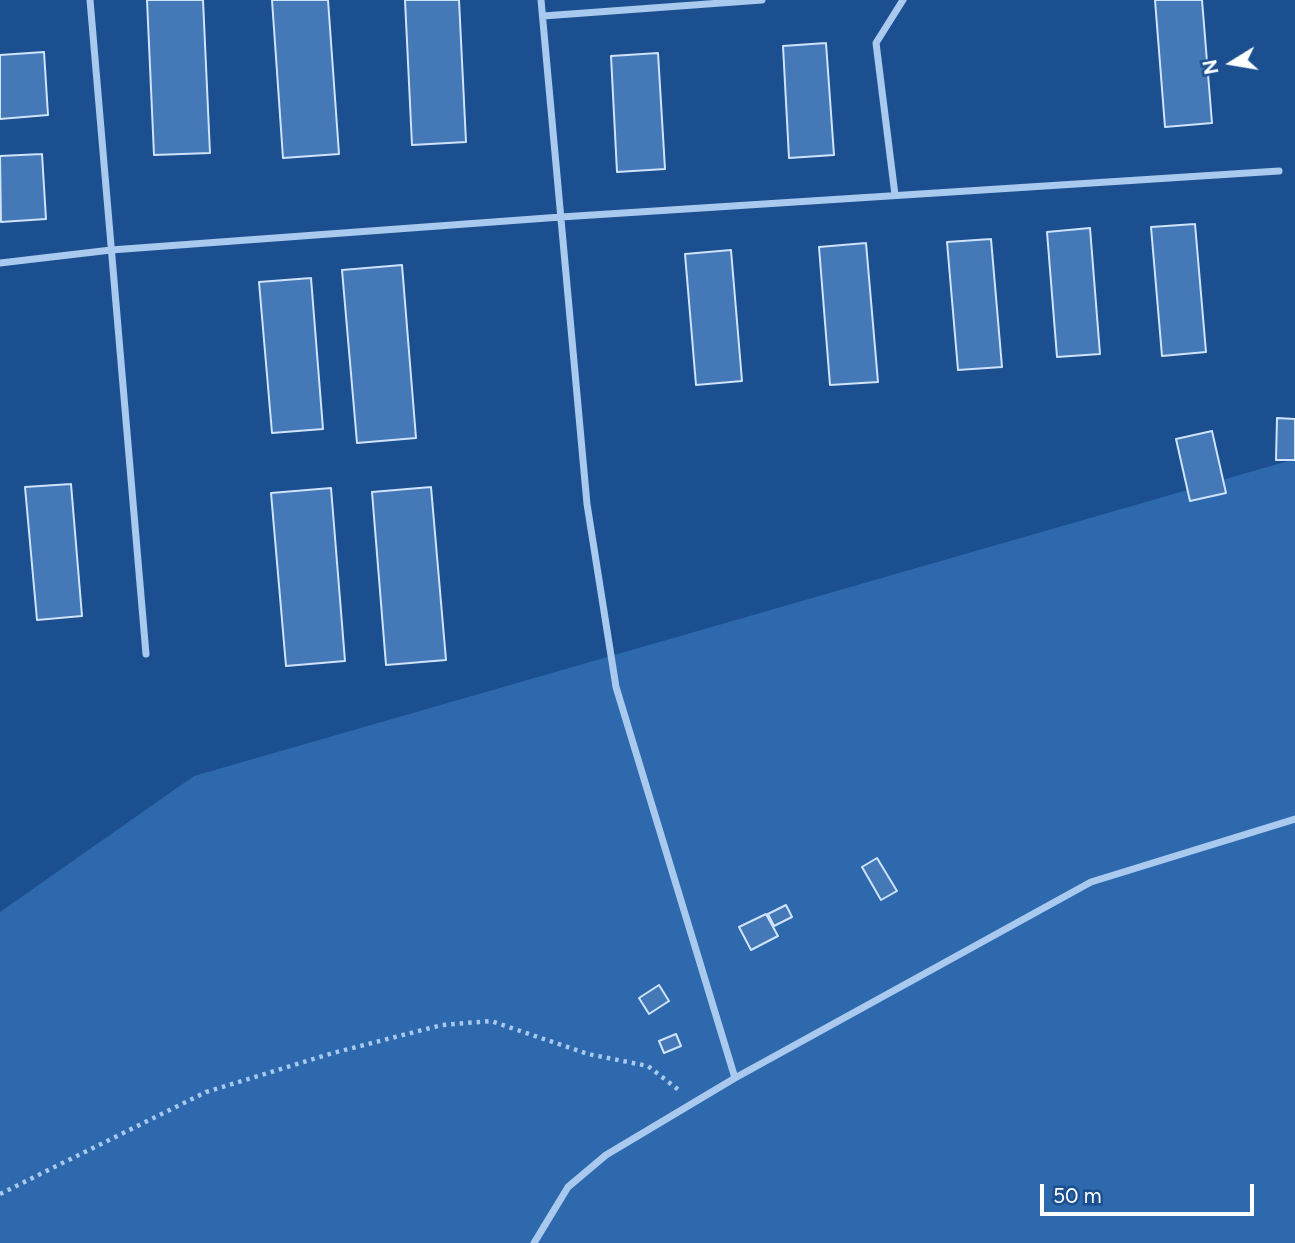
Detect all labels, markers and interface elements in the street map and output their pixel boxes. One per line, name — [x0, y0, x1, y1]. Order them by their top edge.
north arrow — [1197, 28, 1267, 98]
text: N — [1198, 58, 1224, 77]
scale bar — [1043, 1170, 1256, 1214]
text: 50 m — [1053, 1183, 1102, 1208]

